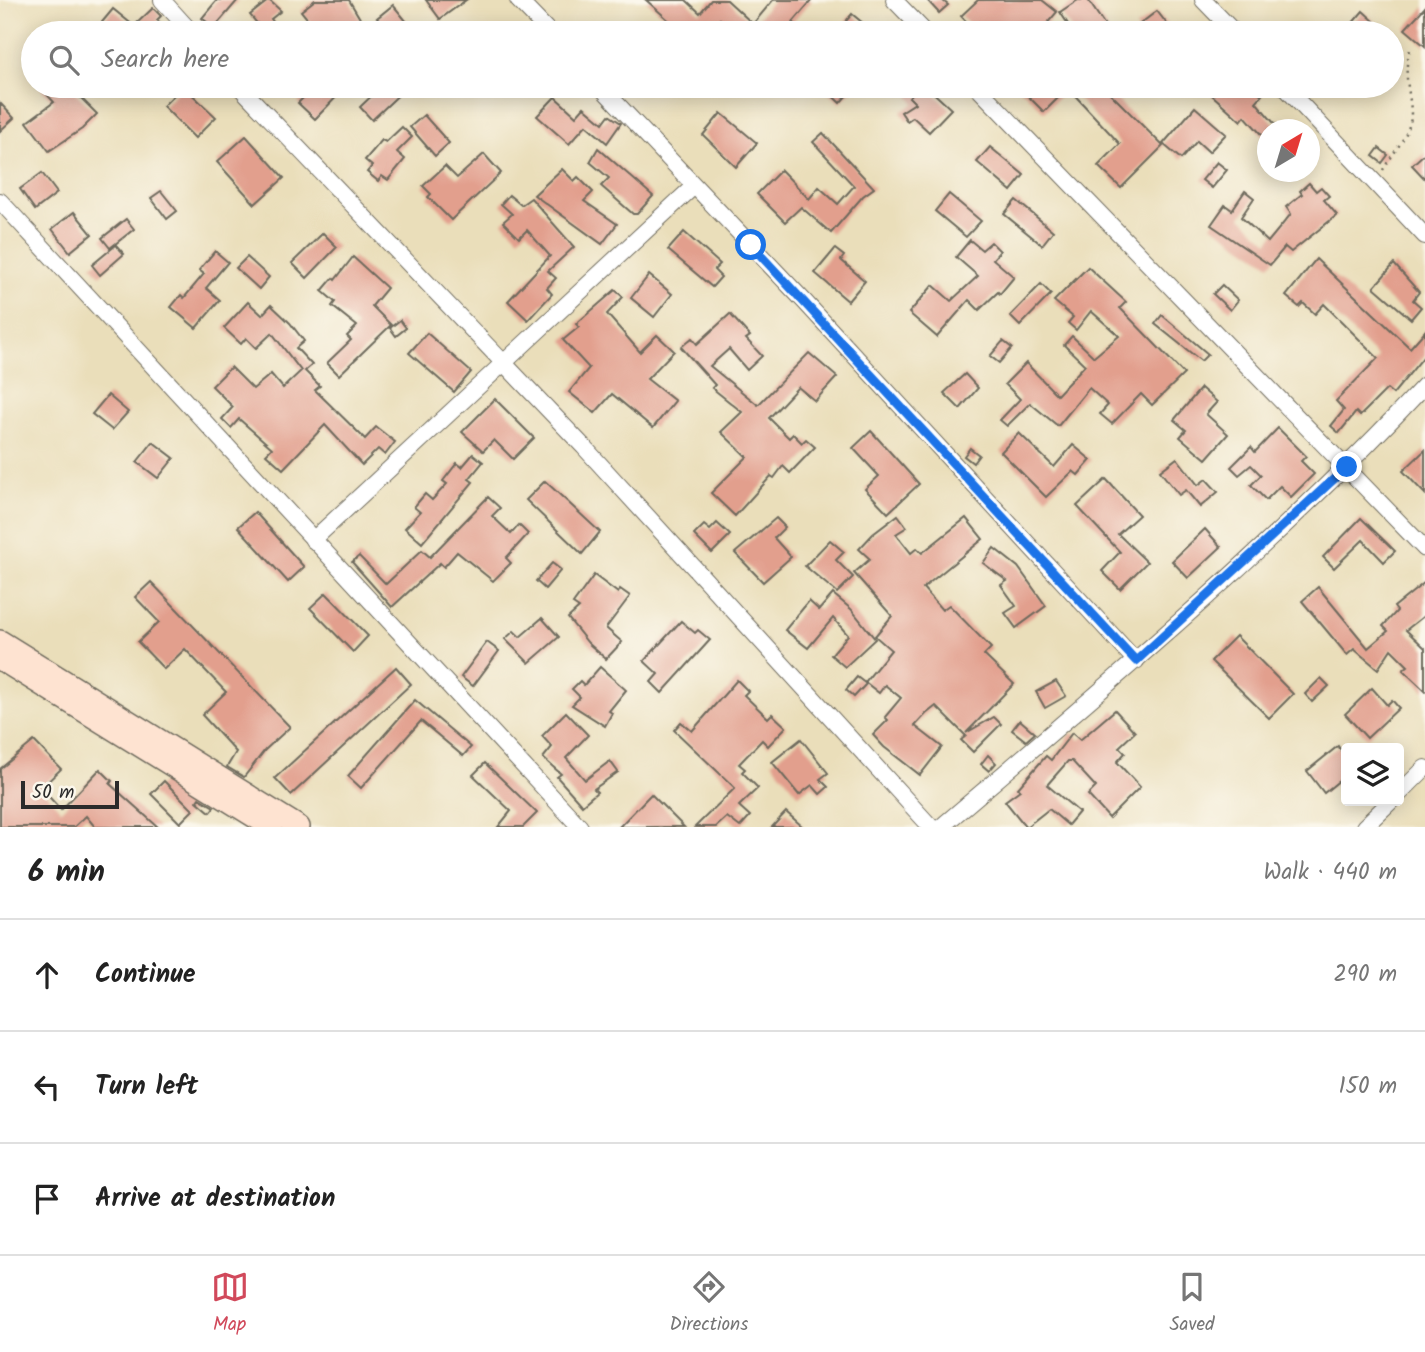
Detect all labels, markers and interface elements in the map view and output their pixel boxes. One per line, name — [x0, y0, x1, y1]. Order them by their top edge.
search box — [21, 21, 1404, 98]
text: Search here — [101, 39, 229, 81]
icon: search — [45, 41, 83, 79]
north arrow — [1257, 119, 1320, 182]
route start — [735, 229, 766, 260]
route end — [1331, 451, 1362, 482]
map controls — [1341, 743, 1404, 806]
button: layers — [1341, 743, 1404, 806]
scale bar — [21, 778, 119, 810]
text: 50 m — [32, 778, 74, 808]
text: 6 min — [28, 849, 105, 897]
text: Walk · 440 m — [1264, 855, 1397, 891]
text: Continue — [95, 954, 196, 996]
icon: ahead — [28, 956, 66, 994]
text: 290 m — [1333, 957, 1397, 993]
text: Turn left — [95, 1066, 198, 1108]
icon: left — [28, 1068, 66, 1106]
text: 150 m — [1338, 1069, 1397, 1105]
text: Arrive at destination — [95, 1178, 335, 1220]
icon: arrive — [28, 1180, 66, 1218]
tab: Map — [211, 1268, 249, 1340]
tab: Directions — [670, 1268, 748, 1340]
tab: Saved — [1169, 1268, 1214, 1340]

